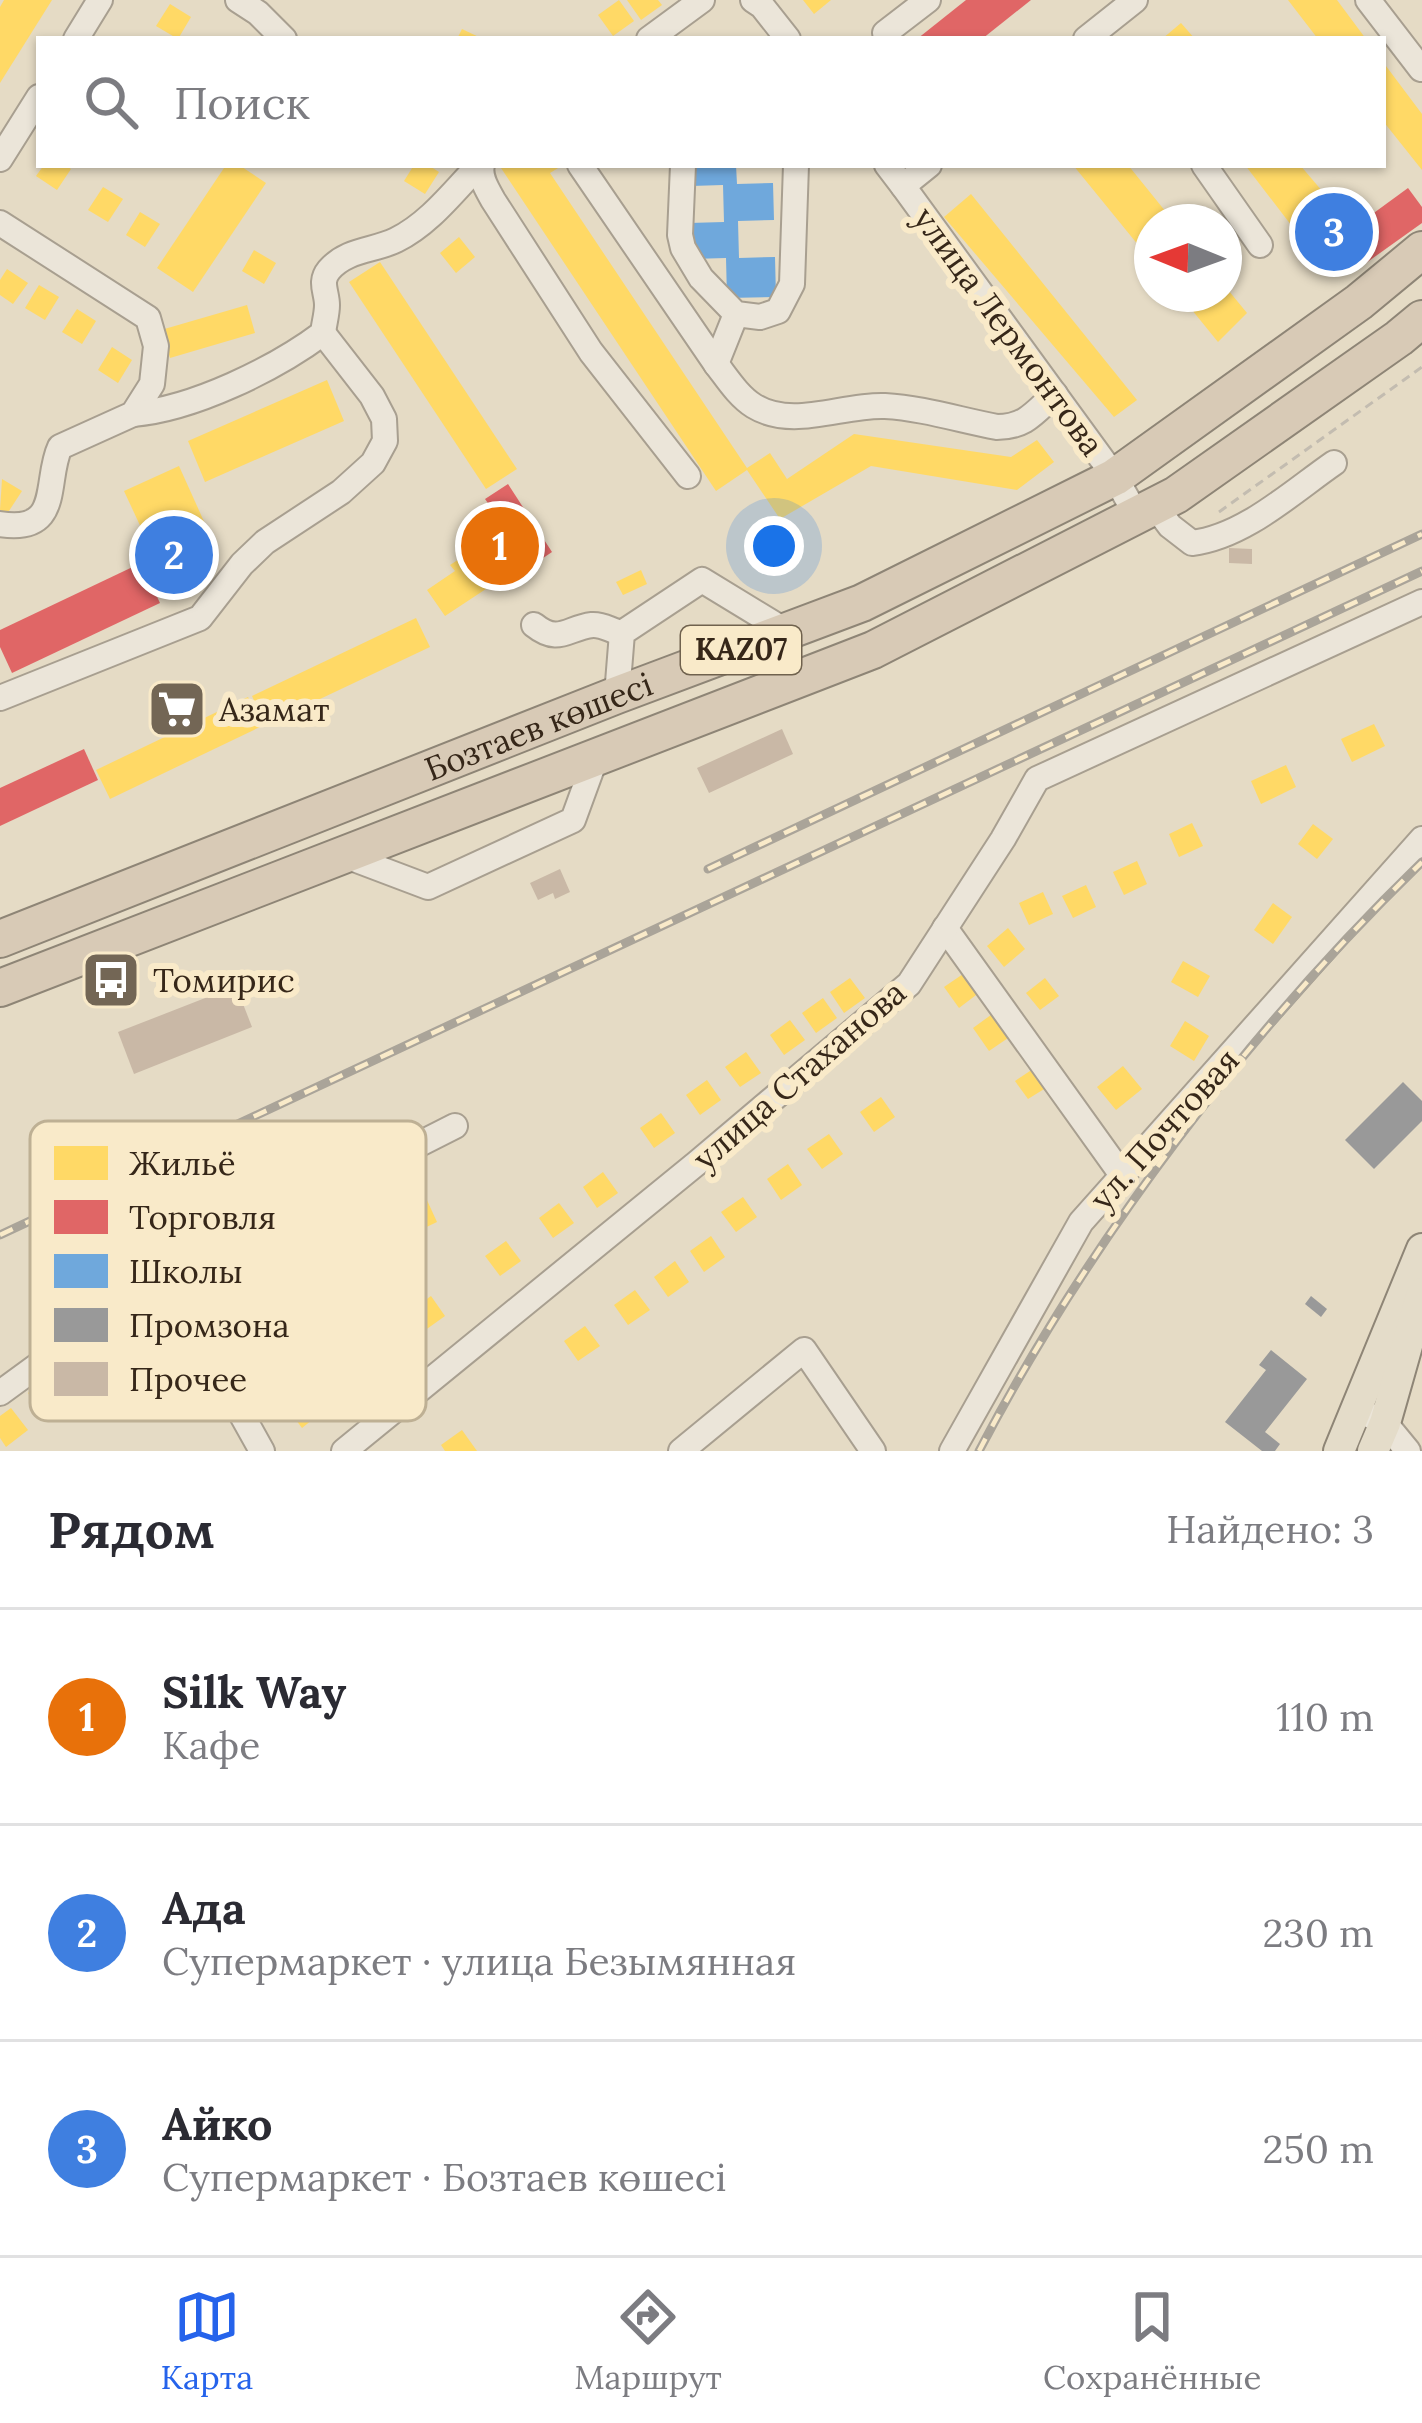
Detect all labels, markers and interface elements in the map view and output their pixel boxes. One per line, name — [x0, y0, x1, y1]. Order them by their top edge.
search box — [36, 36, 1386, 168]
icon: search — [78, 69, 144, 135]
text: Поиск — [174, 74, 310, 131]
pin: 3 — [1295, 187, 1373, 277]
street label: улица Лермонтова — [905, 198, 1113, 464]
north arrow — [1134, 204, 1242, 312]
pin: 1 — [461, 501, 539, 591]
pin: 2 — [135, 510, 213, 600]
your location — [744, 516, 804, 576]
road number: KAZ07 — [681, 626, 801, 674]
street label: Бозтаев көшесі — [419, 663, 658, 790]
supermarket icon: Азамат — [146, 678, 208, 740]
place label: Азамат — [218, 688, 330, 730]
bus stop icon: Томирис — [80, 949, 142, 1011]
place label: Томирис — [153, 959, 295, 1001]
street label: улица Стаханова — [684, 971, 914, 1179]
street label: ул. Почтовая — [1080, 1039, 1248, 1219]
legend — [30, 1121, 426, 1421]
text: Жильё — [129, 1142, 236, 1184]
text: Торговля — [129, 1196, 276, 1238]
text: Школы — [129, 1250, 243, 1292]
text: Промзона — [129, 1304, 289, 1346]
text: Прочее — [129, 1358, 247, 1400]
text: Рядом — [48, 1497, 214, 1562]
text: Найдено: 3 — [1166, 1504, 1374, 1554]
text: Silk Way — [162, 1663, 346, 1720]
text: 1 — [79, 1692, 95, 1742]
text: 110 m — [1276, 1692, 1374, 1742]
text: Кафе — [162, 1720, 260, 1770]
text: Ада — [162, 1879, 246, 1936]
text: 2 — [77, 1908, 97, 1958]
text: 230 m — [1263, 1908, 1374, 1958]
text: Супермаркет · улица Безымянная — [162, 1936, 796, 1986]
text: Айко — [162, 2095, 273, 2152]
text: 3 — [76, 2124, 98, 2174]
text: 250 m — [1262, 2124, 1374, 2174]
text: Супермаркет · Бозтаев көшесі — [162, 2152, 726, 2202]
tab: Карта — [161, 2284, 253, 2398]
tab: Маршрут — [574, 2284, 722, 2398]
tab: Сохранённые — [1043, 2284, 1261, 2398]

